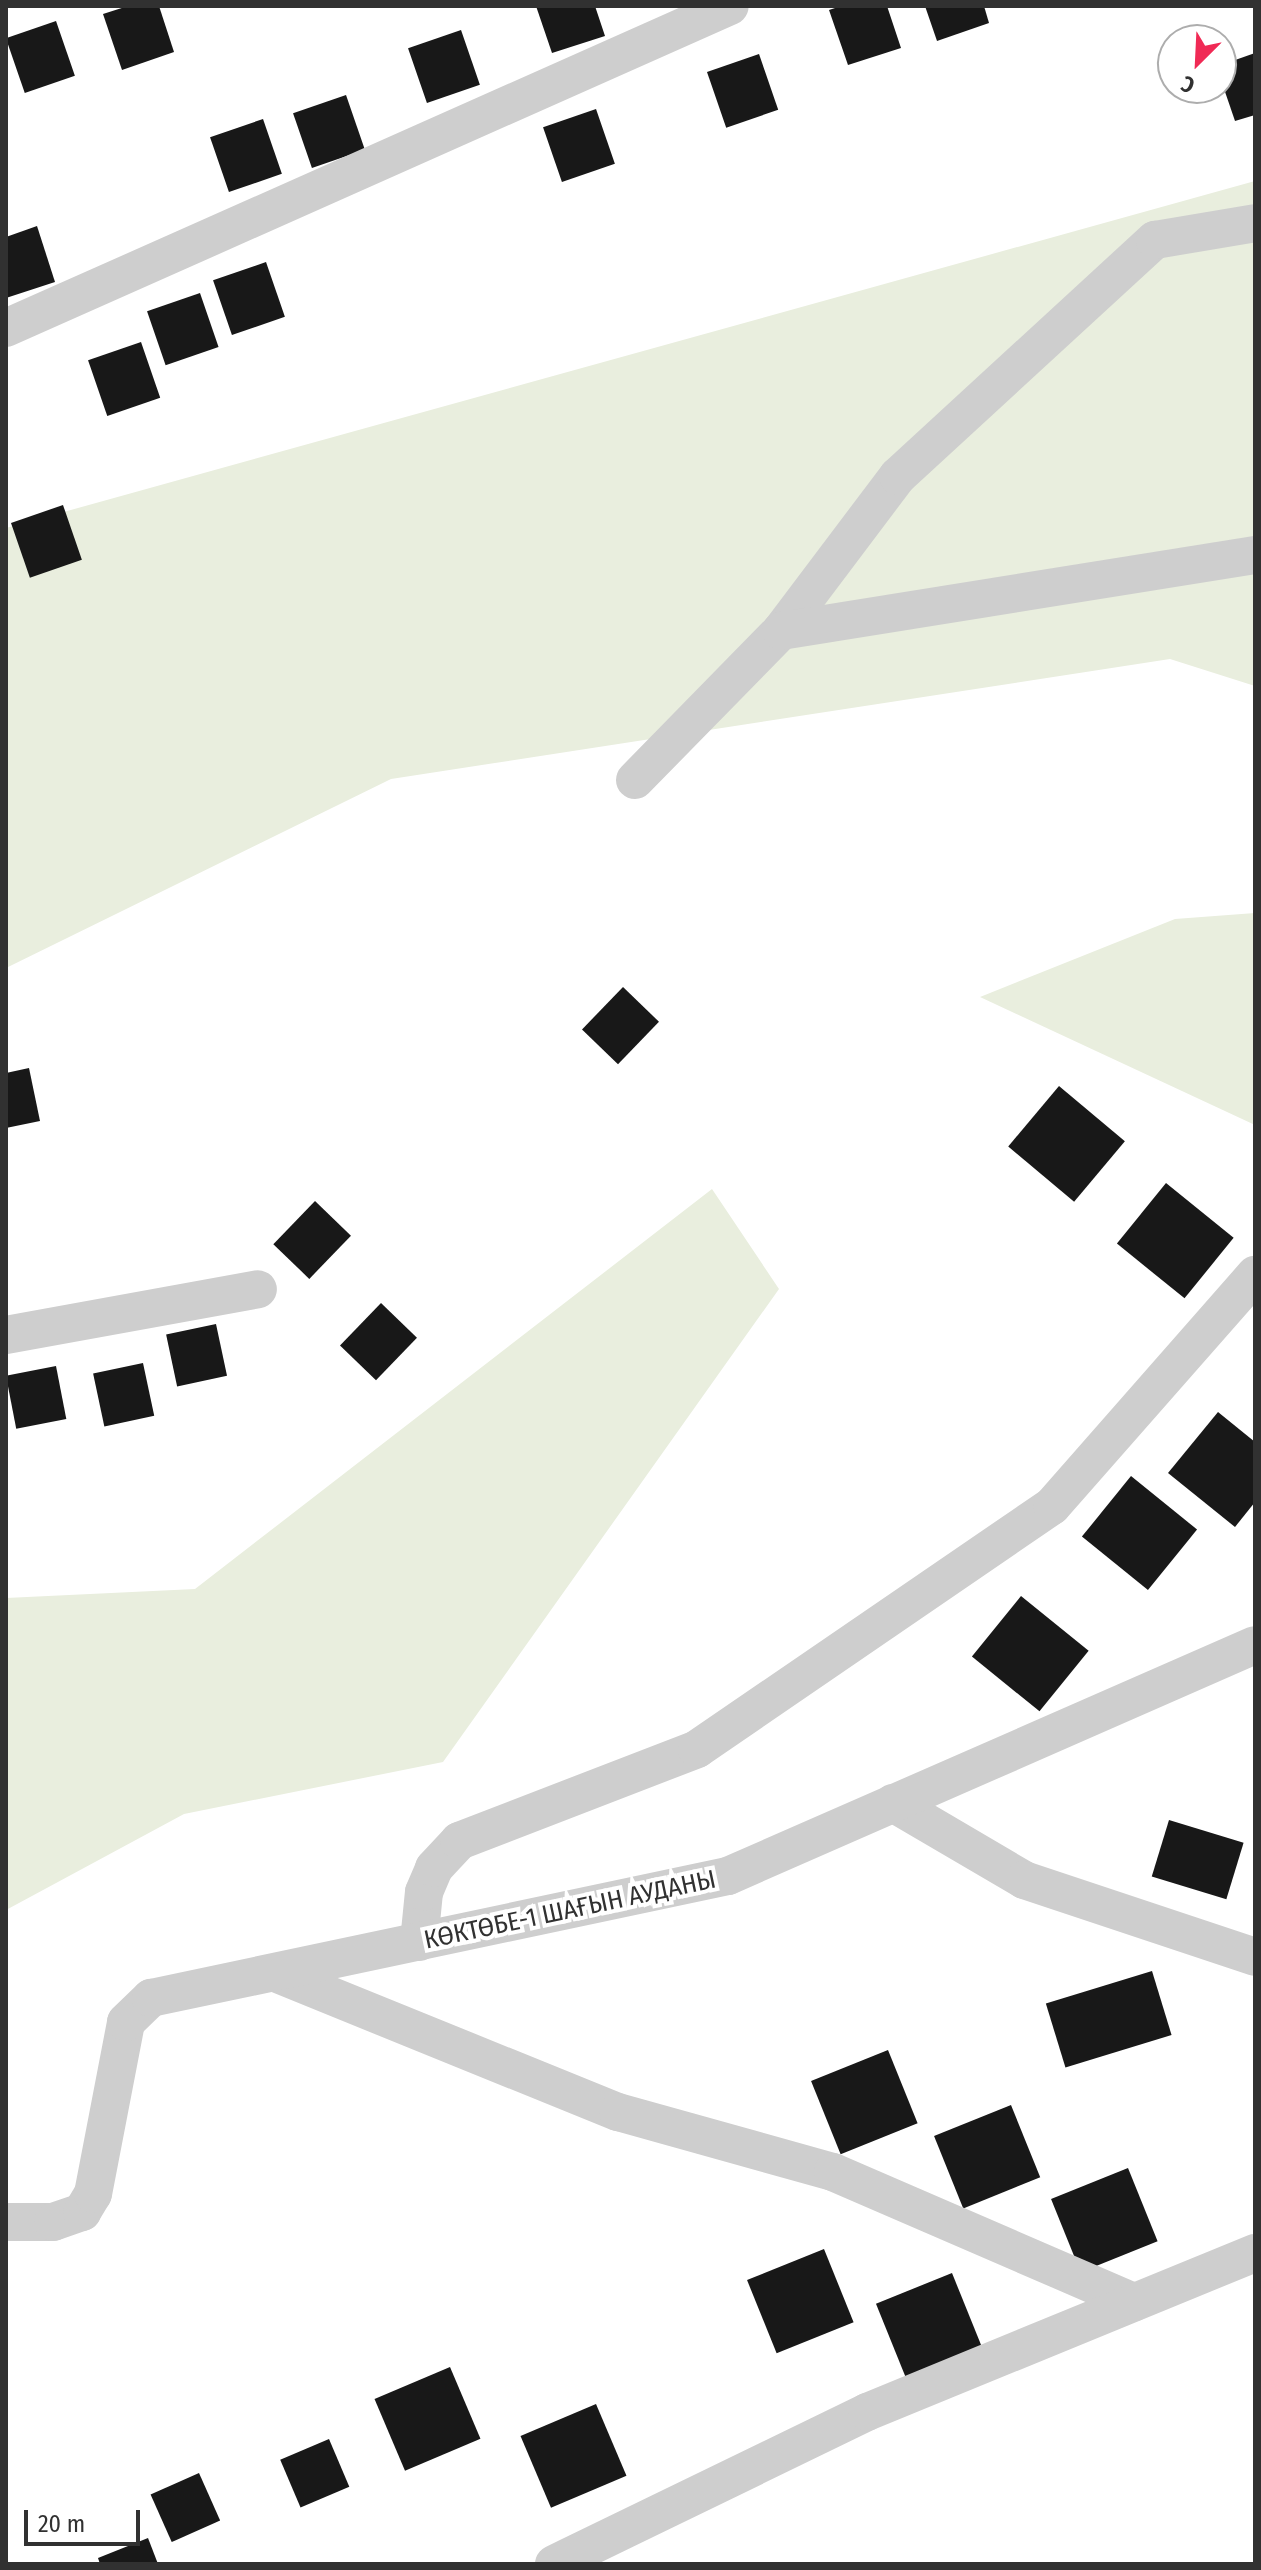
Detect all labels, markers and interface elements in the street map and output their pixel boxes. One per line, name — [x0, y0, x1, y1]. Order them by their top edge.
north arrow — [1157, 24, 1237, 104]
text: С — [1177, 70, 1199, 99]
street label: КӨКТӨБЕ-1 ШАҒЫН АУДАНЫ — [421, 1864, 719, 1956]
scale bar — [28, 2494, 144, 2544]
text: 20 m — [38, 2510, 85, 2538]

